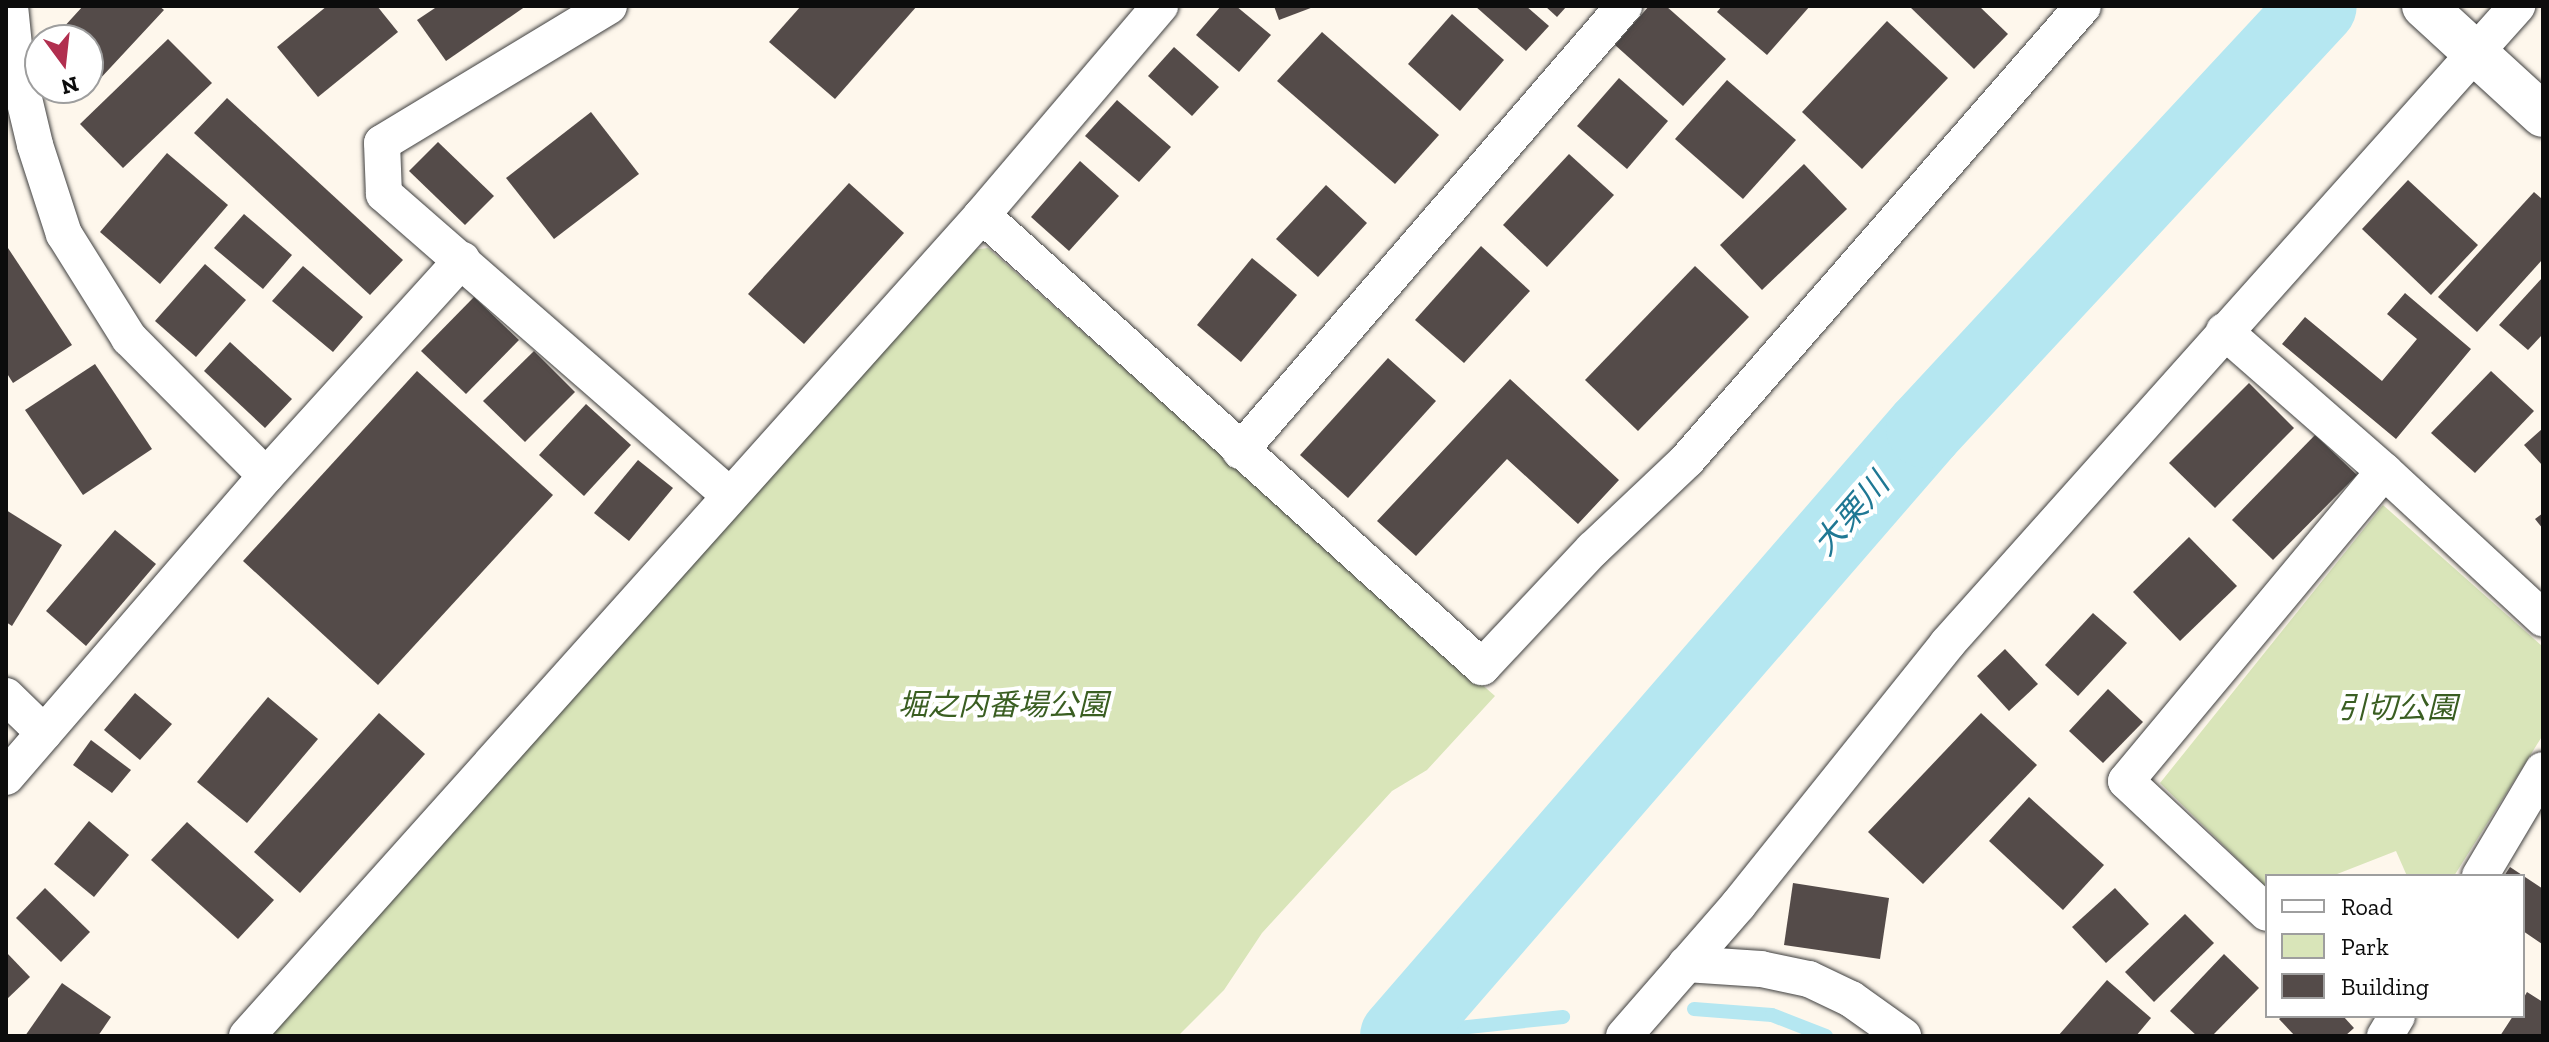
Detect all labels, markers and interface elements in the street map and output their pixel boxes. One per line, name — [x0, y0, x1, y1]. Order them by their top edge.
north arrow — [24, 24, 104, 104]
text: N — [58, 71, 81, 101]
water label: 大栗川 — [1805, 465, 1897, 563]
park label: 堀之内番場公園 — [898, 687, 1108, 723]
park label: 引切公園 — [2337, 690, 2457, 726]
legend — [2265, 874, 2525, 1018]
text: Road — [2341, 892, 2393, 921]
text: Park — [2341, 932, 2389, 961]
text: Building — [2341, 972, 2429, 1001]

